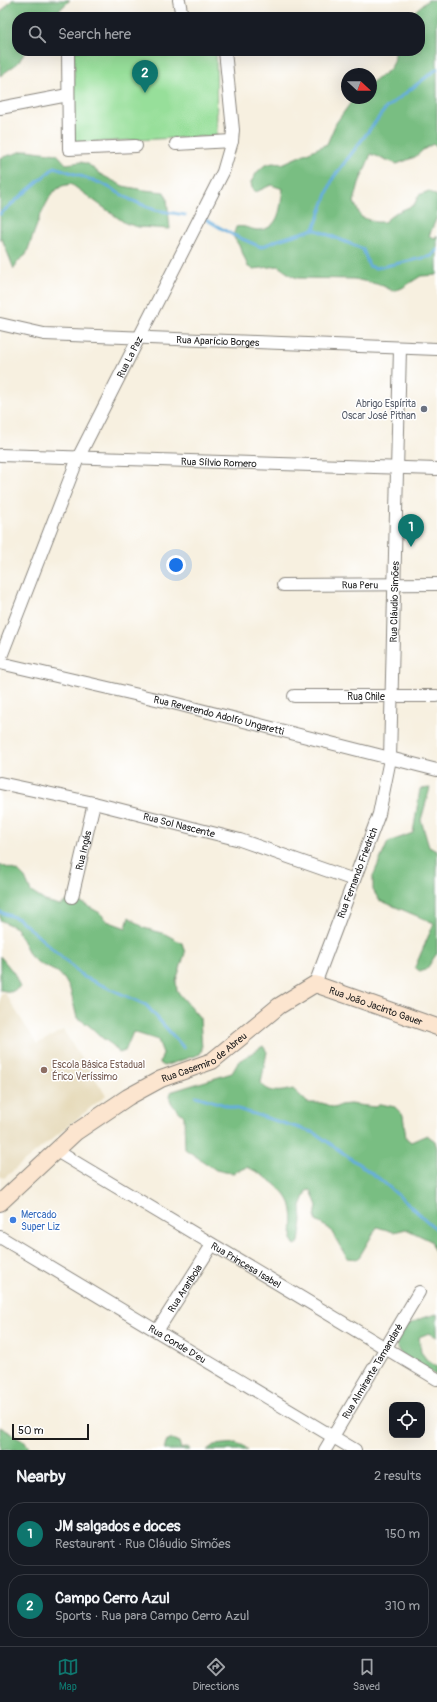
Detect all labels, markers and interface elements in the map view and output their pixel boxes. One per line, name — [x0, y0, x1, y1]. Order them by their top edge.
search box — [12, 12, 425, 56]
icon: search — [26, 23, 48, 45]
text: Search here — [58, 25, 131, 44]
pin: 2 — [132, 60, 158, 93]
north arrow — [341, 68, 377, 104]
street label: Rua La Paz — [115, 334, 146, 380]
street label: Rua Aparício Borges — [176, 334, 260, 349]
place label: Abrigo Espírita Oscar José Pithan — [342, 398, 416, 422]
marker: Abrigo Espírita Oscar José Pithan — [419, 404, 429, 414]
street label: Rua Sílvio Romero — [181, 456, 258, 470]
pin: 1 — [398, 514, 424, 547]
your location — [166, 555, 186, 575]
street label: Rua Cláudio Simões — [388, 560, 402, 643]
street label: Rua Peru — [342, 579, 378, 592]
street label: Rua Chile — [347, 691, 385, 703]
street label: Rua Reverendo Adolfo Ungaretti — [152, 694, 285, 738]
street label: Rua Sol Nascente — [142, 811, 216, 840]
street label: Rua Fernando Friedrich — [335, 826, 381, 920]
street label: Rua Ingás — [73, 829, 94, 871]
street label: Rua João Jacinto Gauer — [327, 984, 425, 1029]
street label: Rua Casemiro de Abreu — [160, 1030, 250, 1085]
place label: Escola Básica Estadual Érico Veríssimo — [52, 1059, 145, 1083]
marker: Escola Básica Estadual Érico Veríssimo — [39, 1065, 49, 1075]
place label: Mercado Super Liz — [21, 1209, 60, 1233]
marker: Mercado Super Liz — [8, 1215, 18, 1225]
street label: Rua Princesa Isabel — [209, 1240, 283, 1291]
street label: Rua Arariboia — [166, 1262, 205, 1315]
street label: Rua Conde D'eu — [146, 1322, 208, 1366]
street label: Rua Almirante Tamandaré — [340, 1322, 406, 1421]
map controls — [389, 1402, 425, 1438]
button: locate — [389, 1402, 425, 1438]
scale bar — [12, 1422, 89, 1441]
text: 50 m — [18, 1424, 44, 1437]
text: Nearby — [16, 1466, 65, 1487]
text: 2 results — [374, 1468, 421, 1484]
text: JM salgados e doces — [55, 1517, 181, 1536]
text: 1 — [27, 1526, 33, 1542]
text: 150 m — [385, 1526, 420, 1542]
text: Restaurant · Rua Cláudio Simões — [55, 1536, 231, 1552]
text: Campo Cerro Azul — [55, 1589, 170, 1608]
text: 2 — [26, 1598, 34, 1614]
text: 310 m — [384, 1598, 420, 1614]
text: Sports · Rua para Campo Cerro Azul — [55, 1608, 249, 1624]
tab: Map — [57, 1656, 79, 1693]
tab: Directions — [193, 1656, 239, 1693]
tab: Saved — [353, 1656, 380, 1693]

